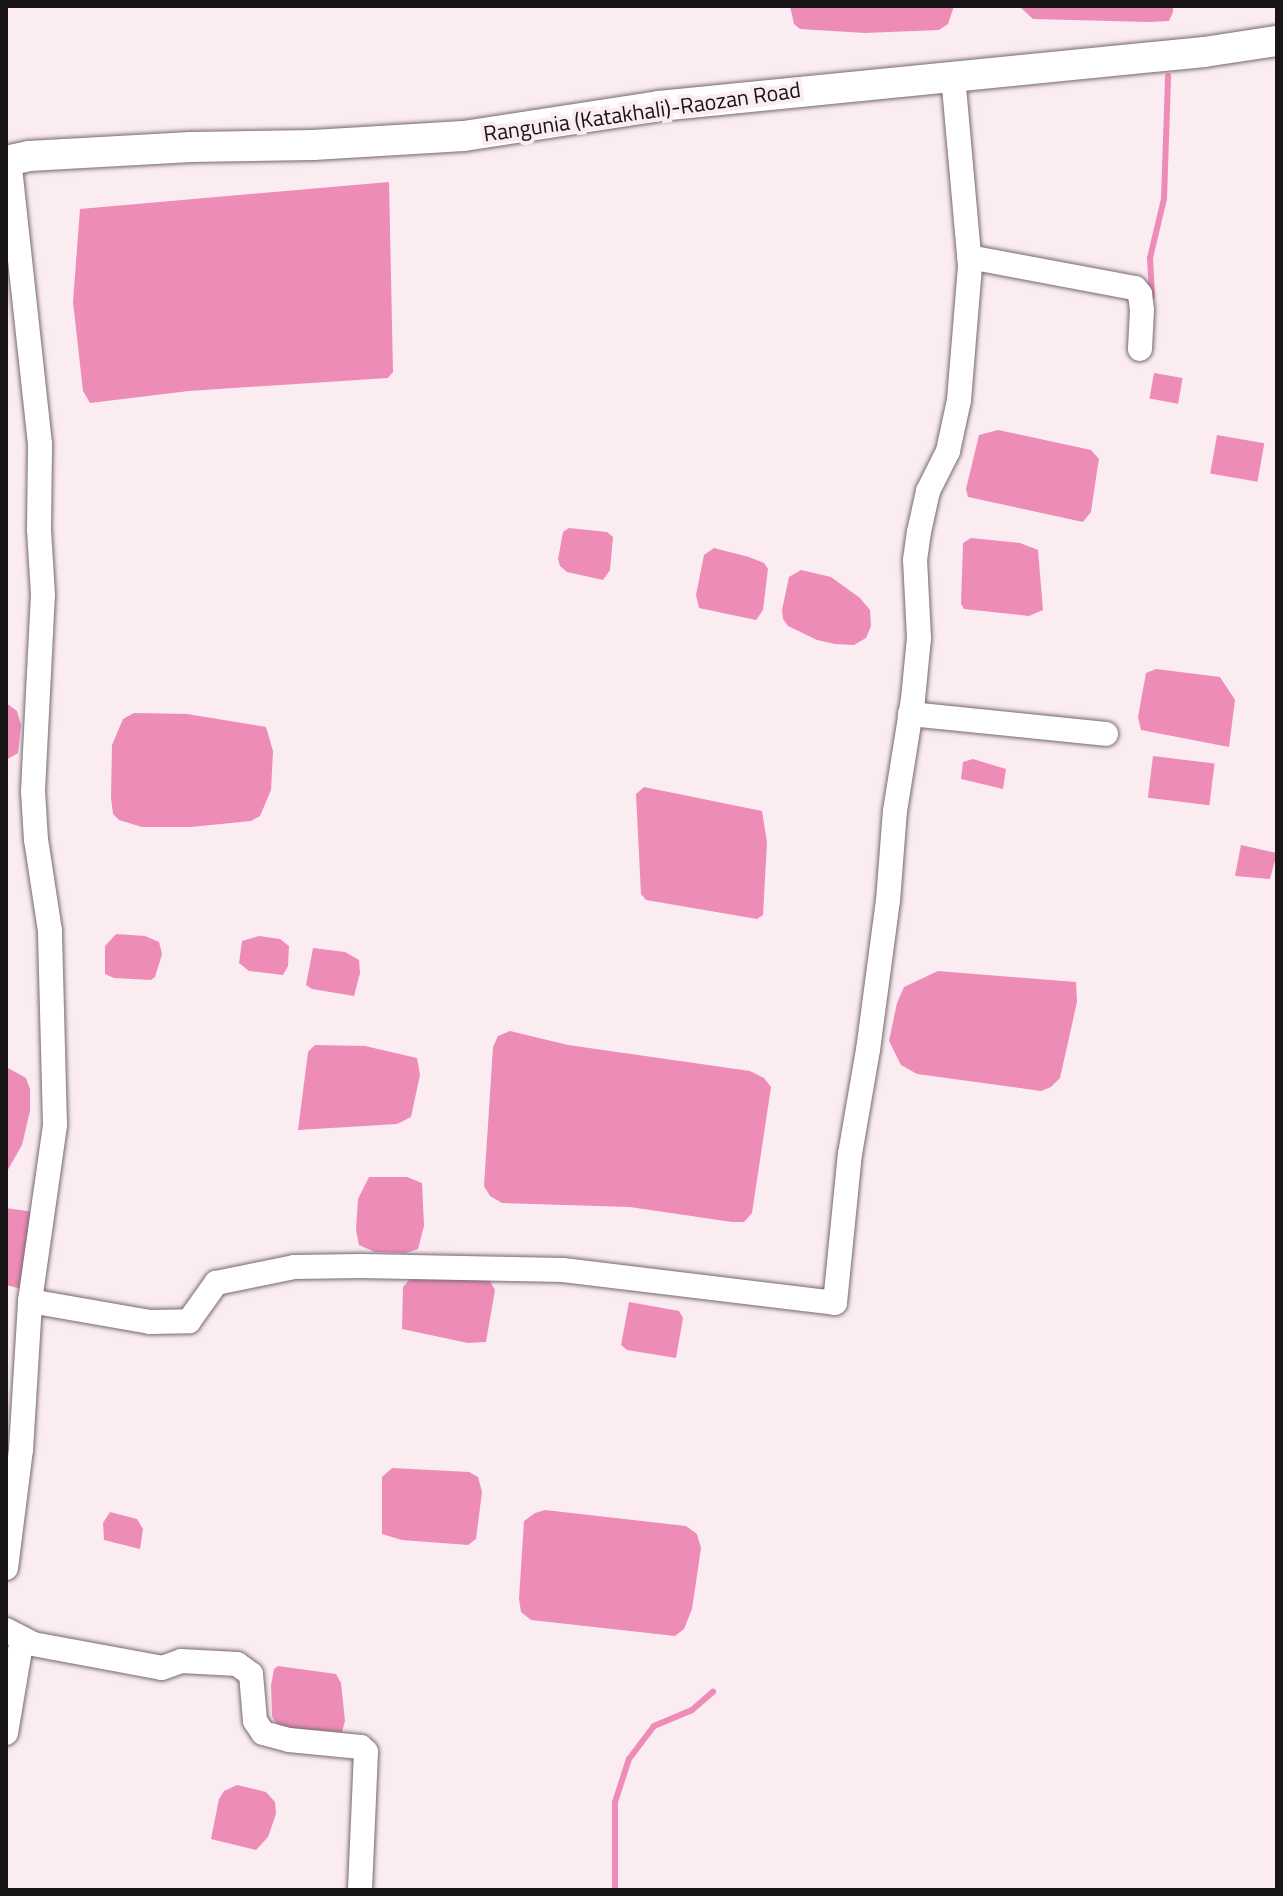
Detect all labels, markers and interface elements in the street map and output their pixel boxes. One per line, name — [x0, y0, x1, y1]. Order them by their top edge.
street label: Rangunia (Katakhali)-Raozan Road — [482, 77, 802, 147]

